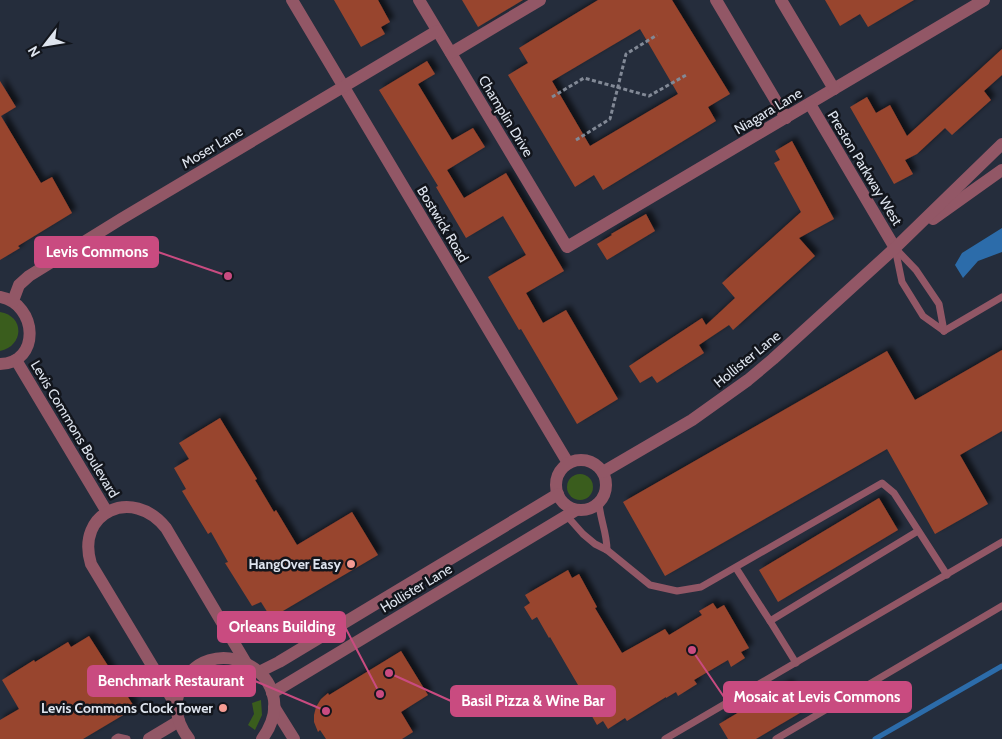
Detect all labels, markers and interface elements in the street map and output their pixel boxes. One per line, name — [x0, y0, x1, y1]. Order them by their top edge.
north arrow — [20, 20, 70, 70]
text: N — [24, 43, 44, 61]
street label: Champlin Drive — [475, 72, 537, 160]
street label: Niagara Lane — [731, 84, 805, 138]
street label: Preston Parkway West — [824, 107, 907, 229]
street label: Moser Lane — [178, 122, 246, 172]
street label: Bostwick Road — [413, 183, 473, 265]
callout: Levis Commons — [35, 237, 158, 267]
text: Levis Commons — [46, 243, 148, 261]
street label: Hollister Lane — [710, 327, 784, 391]
street label: Levis Commons Boulevard — [27, 357, 123, 501]
place label: HangOver Easy — [248, 555, 341, 573]
marker: HangOver Easy — [345, 558, 357, 570]
street label: Hollister Lane — [377, 559, 455, 617]
callout: Orleans Building — [218, 612, 345, 642]
text: Orleans Building — [229, 618, 336, 636]
callout: Benchmark Restaurant — [88, 666, 255, 696]
text: Benchmark Restaurant — [98, 672, 244, 690]
callout: Mosaic at Levis Commons — [724, 682, 911, 712]
callout: Basil Pizza & Wine Bar — [451, 686, 615, 716]
text: Mosaic at Levis Commons — [734, 688, 900, 706]
text: Basil Pizza & Wine Bar — [461, 692, 605, 710]
place label: Levis Commons Clock Tower — [41, 699, 213, 717]
marker: Levis Commons Clock Tower — [217, 702, 229, 714]

